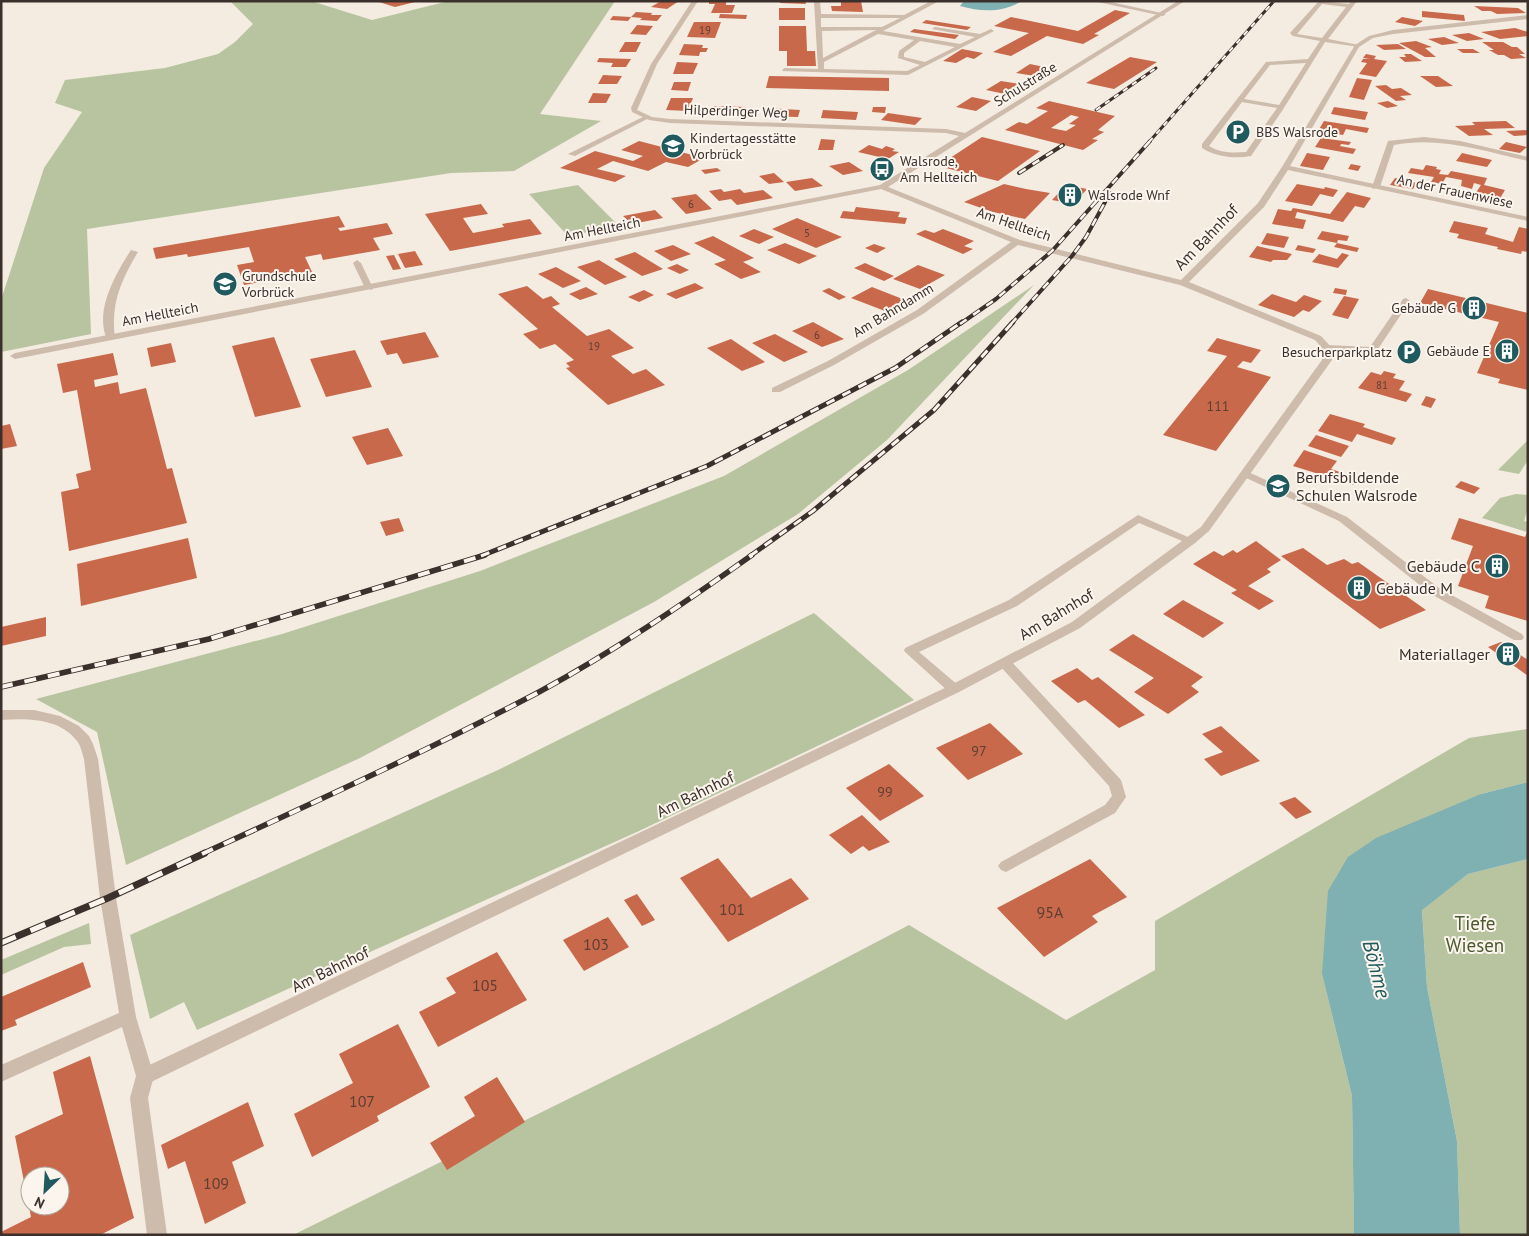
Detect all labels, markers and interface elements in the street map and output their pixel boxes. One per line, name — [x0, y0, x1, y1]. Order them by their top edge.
house number: 19 — [699, 23, 711, 37]
street label: Schulstraße — [990, 58, 1060, 110]
street label: Hilperdinger Weg — [684, 100, 788, 122]
parking icon: BBS Walsrode — [1225, 119, 1251, 145]
place label: BBS Walsrode — [1256, 123, 1338, 141]
place label: Kindertagesstätte Vorbrück — [689, 129, 796, 163]
school or university icon: Kindertagesstätte Vorbrück — [660, 133, 686, 159]
place label: Walsrode, Am Hellteich — [900, 152, 977, 186]
bus stop icon: Walsrode, Am Hellteich — [869, 156, 895, 182]
street label: An der Frauenwiese — [1395, 170, 1515, 212]
building icon: Walsrode Wnf — [1057, 182, 1083, 208]
place label: Walsrode Wnf — [1088, 186, 1170, 204]
house number: 6 — [688, 197, 694, 211]
street label: Am Bahnhof — [1170, 199, 1243, 274]
street label: Am Hellteich — [974, 203, 1054, 245]
street label: Am Hellteich — [562, 213, 642, 245]
house number: 5 — [804, 226, 810, 240]
place label: Grundschule Vorbrück — [241, 267, 317, 301]
school or university icon: Grundschule Vorbrück — [212, 271, 238, 297]
street label: Am Bahndamm — [849, 279, 937, 341]
building icon: Gebäude G — [1461, 295, 1487, 321]
street label: Am Hellteich — [120, 298, 200, 330]
place label: Gebäude G — [1391, 299, 1456, 317]
house number: 6 — [814, 328, 820, 342]
building icon: Gebäude E — [1494, 338, 1520, 364]
house number: 19 — [588, 339, 600, 353]
parking icon: Besucherparkplatz — [1396, 339, 1422, 365]
place label: Gebäude E — [1426, 342, 1490, 360]
place label: Besucherparkplatz — [1282, 343, 1392, 361]
house number: 81 — [1376, 378, 1388, 392]
house number: 111 — [1207, 397, 1229, 415]
place label: Berufsbildende Schulen Walsrode — [1296, 467, 1417, 505]
school or university icon: Berufsbildende Schulen Walsrode — [1265, 473, 1291, 499]
building icon: Gebäude C — [1484, 553, 1510, 579]
place label: Gebäude C — [1407, 556, 1480, 576]
building icon: Gebäude M — [1346, 575, 1372, 601]
place label: Gebäude M — [1376, 578, 1453, 598]
street label: Am Bahnhof — [1015, 583, 1098, 644]
building icon: Materiallager — [1495, 641, 1521, 667]
place label: Materiallager — [1399, 644, 1491, 664]
house number: 97 — [971, 742, 987, 760]
street label: Am Bahnhof — [653, 766, 738, 821]
house number: 99 — [877, 783, 893, 801]
house number: 101 — [719, 899, 745, 919]
house number: 95A — [1037, 902, 1064, 922]
park label: Tiefe Wiesen — [1446, 911, 1504, 957]
house number: 103 — [583, 934, 609, 954]
water label: Böhme — [1357, 937, 1397, 1001]
street label: Am Bahnhof — [288, 941, 373, 996]
house number: 105 — [472, 975, 498, 995]
house number: 107 — [349, 1091, 375, 1111]
north arrow — [20, 1166, 70, 1216]
house number: 109 — [203, 1173, 229, 1193]
text: N — [32, 1193, 47, 1213]

